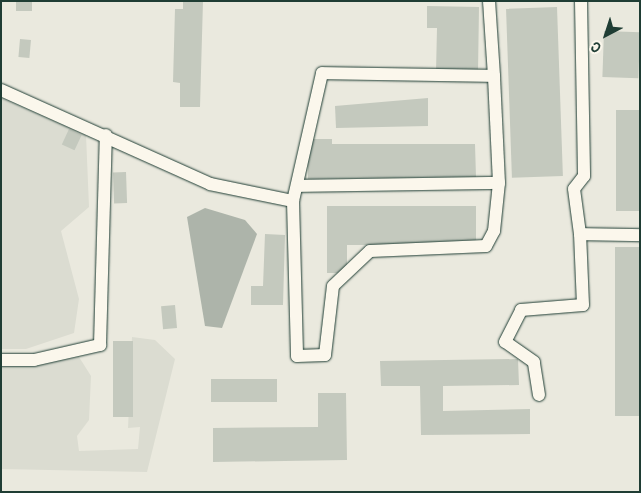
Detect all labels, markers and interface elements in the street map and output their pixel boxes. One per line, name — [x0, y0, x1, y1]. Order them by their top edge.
north arrow — [581, 10, 631, 60]
text: С — [587, 38, 605, 56]

